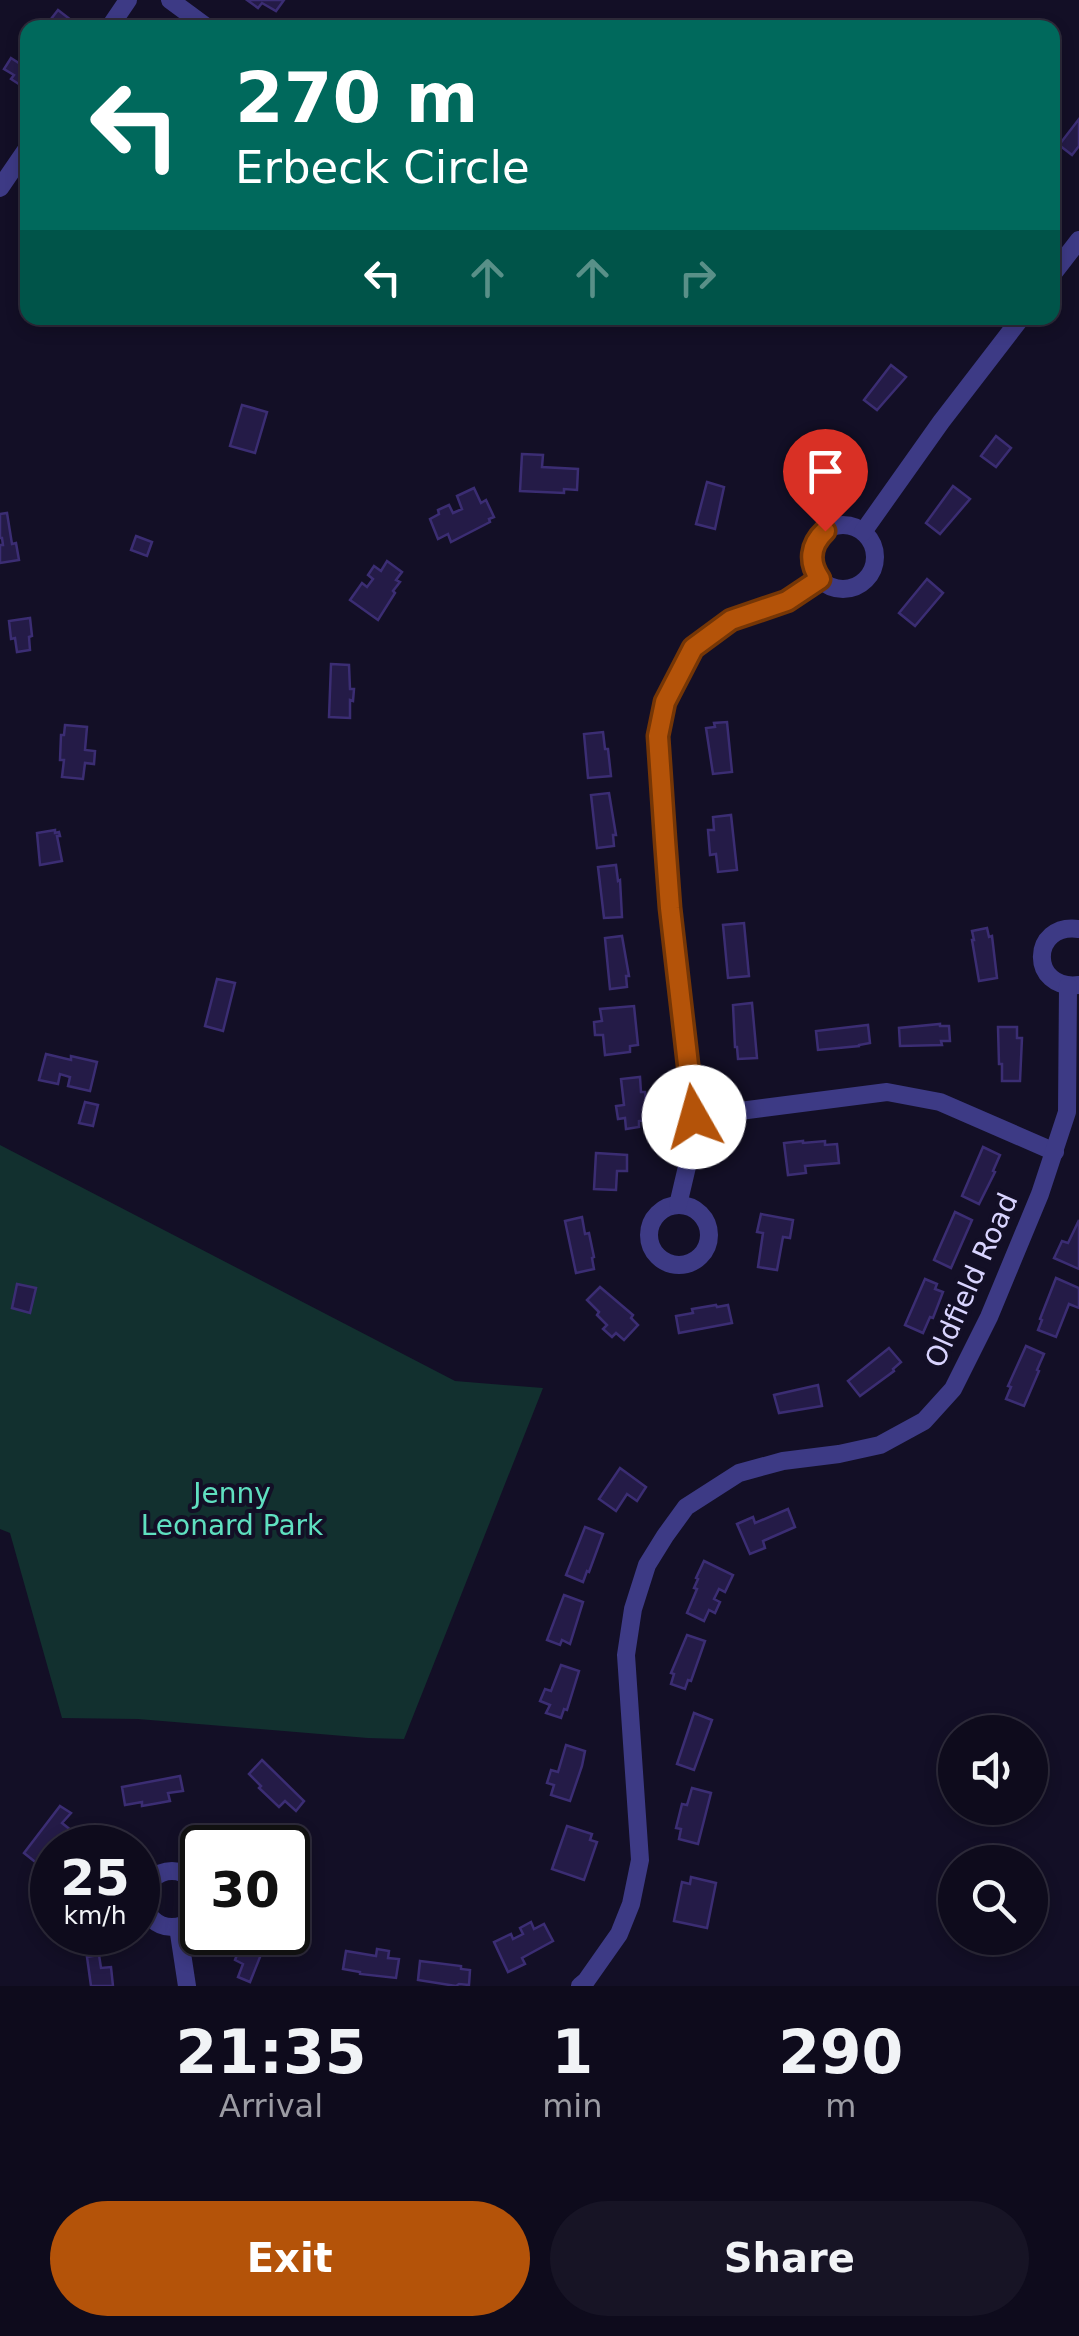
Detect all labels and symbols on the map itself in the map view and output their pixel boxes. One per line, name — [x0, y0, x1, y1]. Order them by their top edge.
pin — [783, 429, 868, 532]
position arrow — [642, 1065, 746, 1169]
street label: Oldfield Road — [918, 1188, 1025, 1372]
park label: Jenny Leonard Park — [141, 1477, 324, 1542]
speed limit sign: 30 — [180, 1825, 310, 1955]

